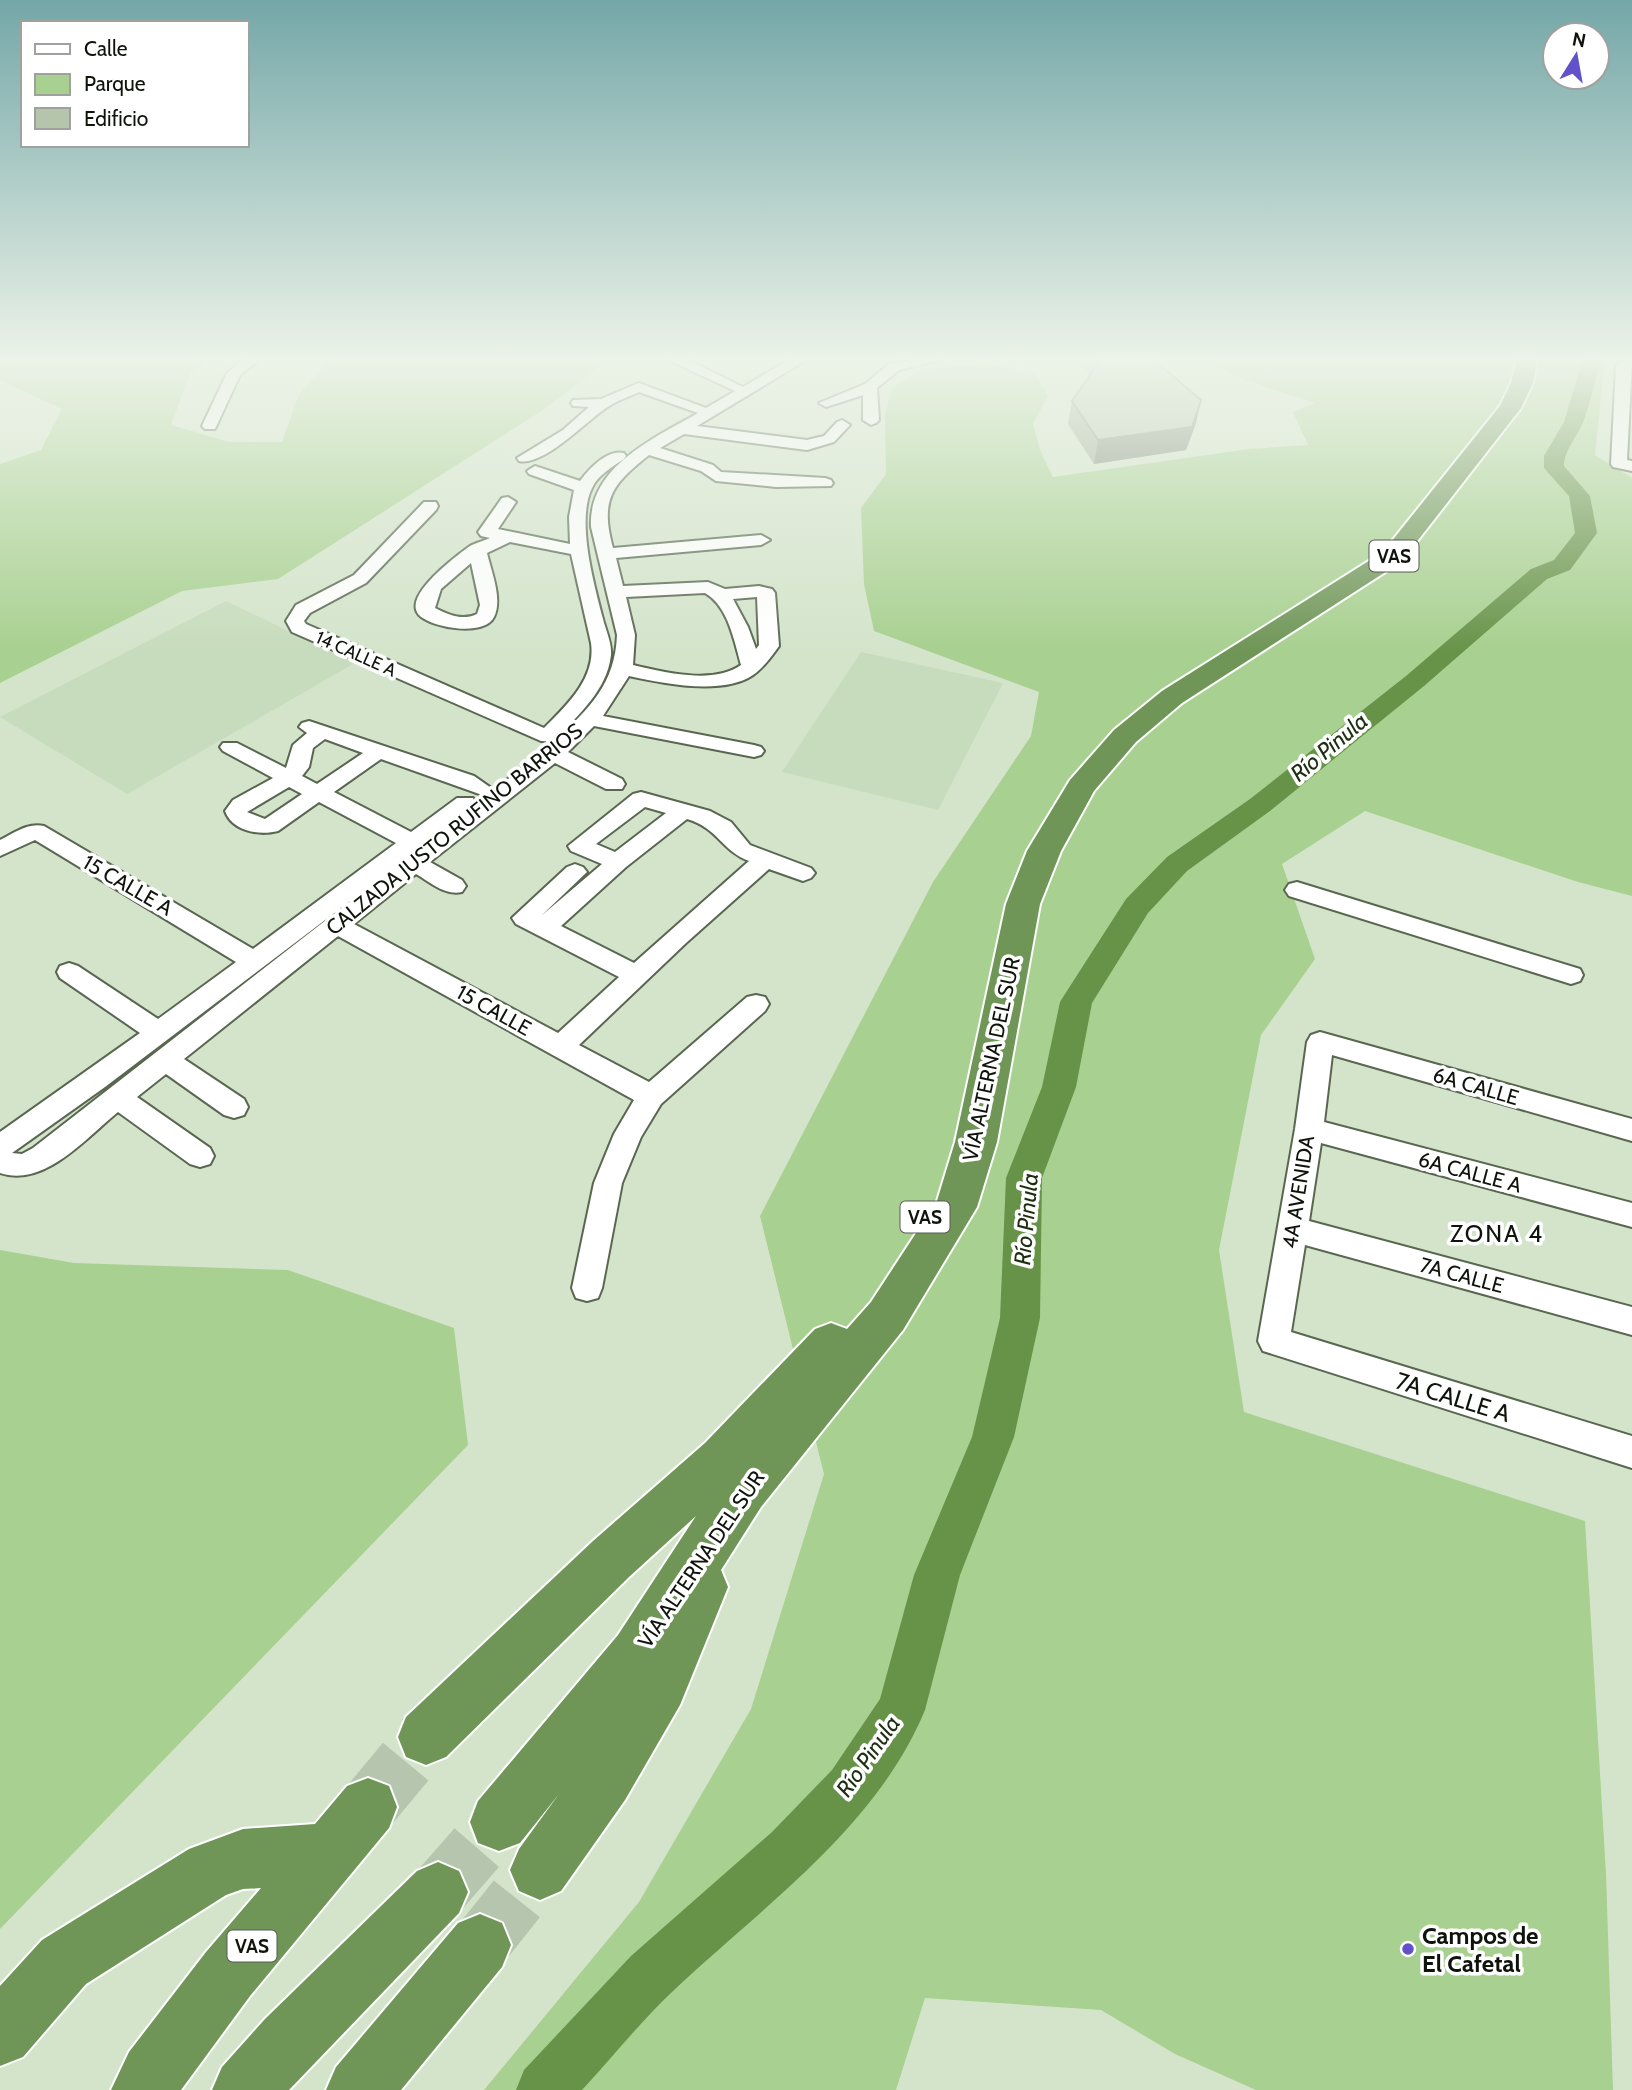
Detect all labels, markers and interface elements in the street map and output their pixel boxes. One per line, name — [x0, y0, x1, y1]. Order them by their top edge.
legend — [21, 21, 248, 147]
north arrow — [1541, 21, 1611, 91]
text: N — [1570, 27, 1588, 52]
text: Calle — [84, 36, 128, 61]
text: Parque — [84, 71, 146, 96]
text: Edificio — [84, 106, 148, 131]
road number: VAS — [1370, 540, 1418, 572]
street label: 14 CALLE A — [312, 627, 400, 681]
water label: Río Pinula — [1285, 707, 1373, 787]
street label: CALZADA JUSTO RUFINO BARRIOS — [321, 718, 587, 940]
street label: 15 CALLE A — [79, 849, 177, 921]
street label: VÍA ALTERNA DEL SUR — [957, 954, 1025, 1163]
street label: 15 CALLE — [452, 979, 536, 1041]
street label: 6A CALLE — [1430, 1062, 1522, 1110]
street label: 4A AVENIDA — [1277, 1134, 1319, 1250]
street label: 6A CALLE A — [1416, 1146, 1524, 1198]
water label: Río Pinula — [1008, 1172, 1044, 1266]
road number: VAS — [900, 1202, 950, 1232]
district label: ZONA 4 — [1450, 1219, 1544, 1248]
street label: 7A CALLE — [1417, 1252, 1507, 1298]
street label: 7A CALLE A — [1392, 1366, 1514, 1428]
street label: VÍA ALTERNA DEL SUR — [632, 1465, 770, 1652]
water label: Río Pinula — [830, 1710, 906, 1802]
place label: Campos de El Cafetal — [1422, 1921, 1538, 1978]
road number: VAS — [228, 1930, 276, 1962]
marker: Campos de El Cafetal — [1400, 1941, 1416, 1957]

